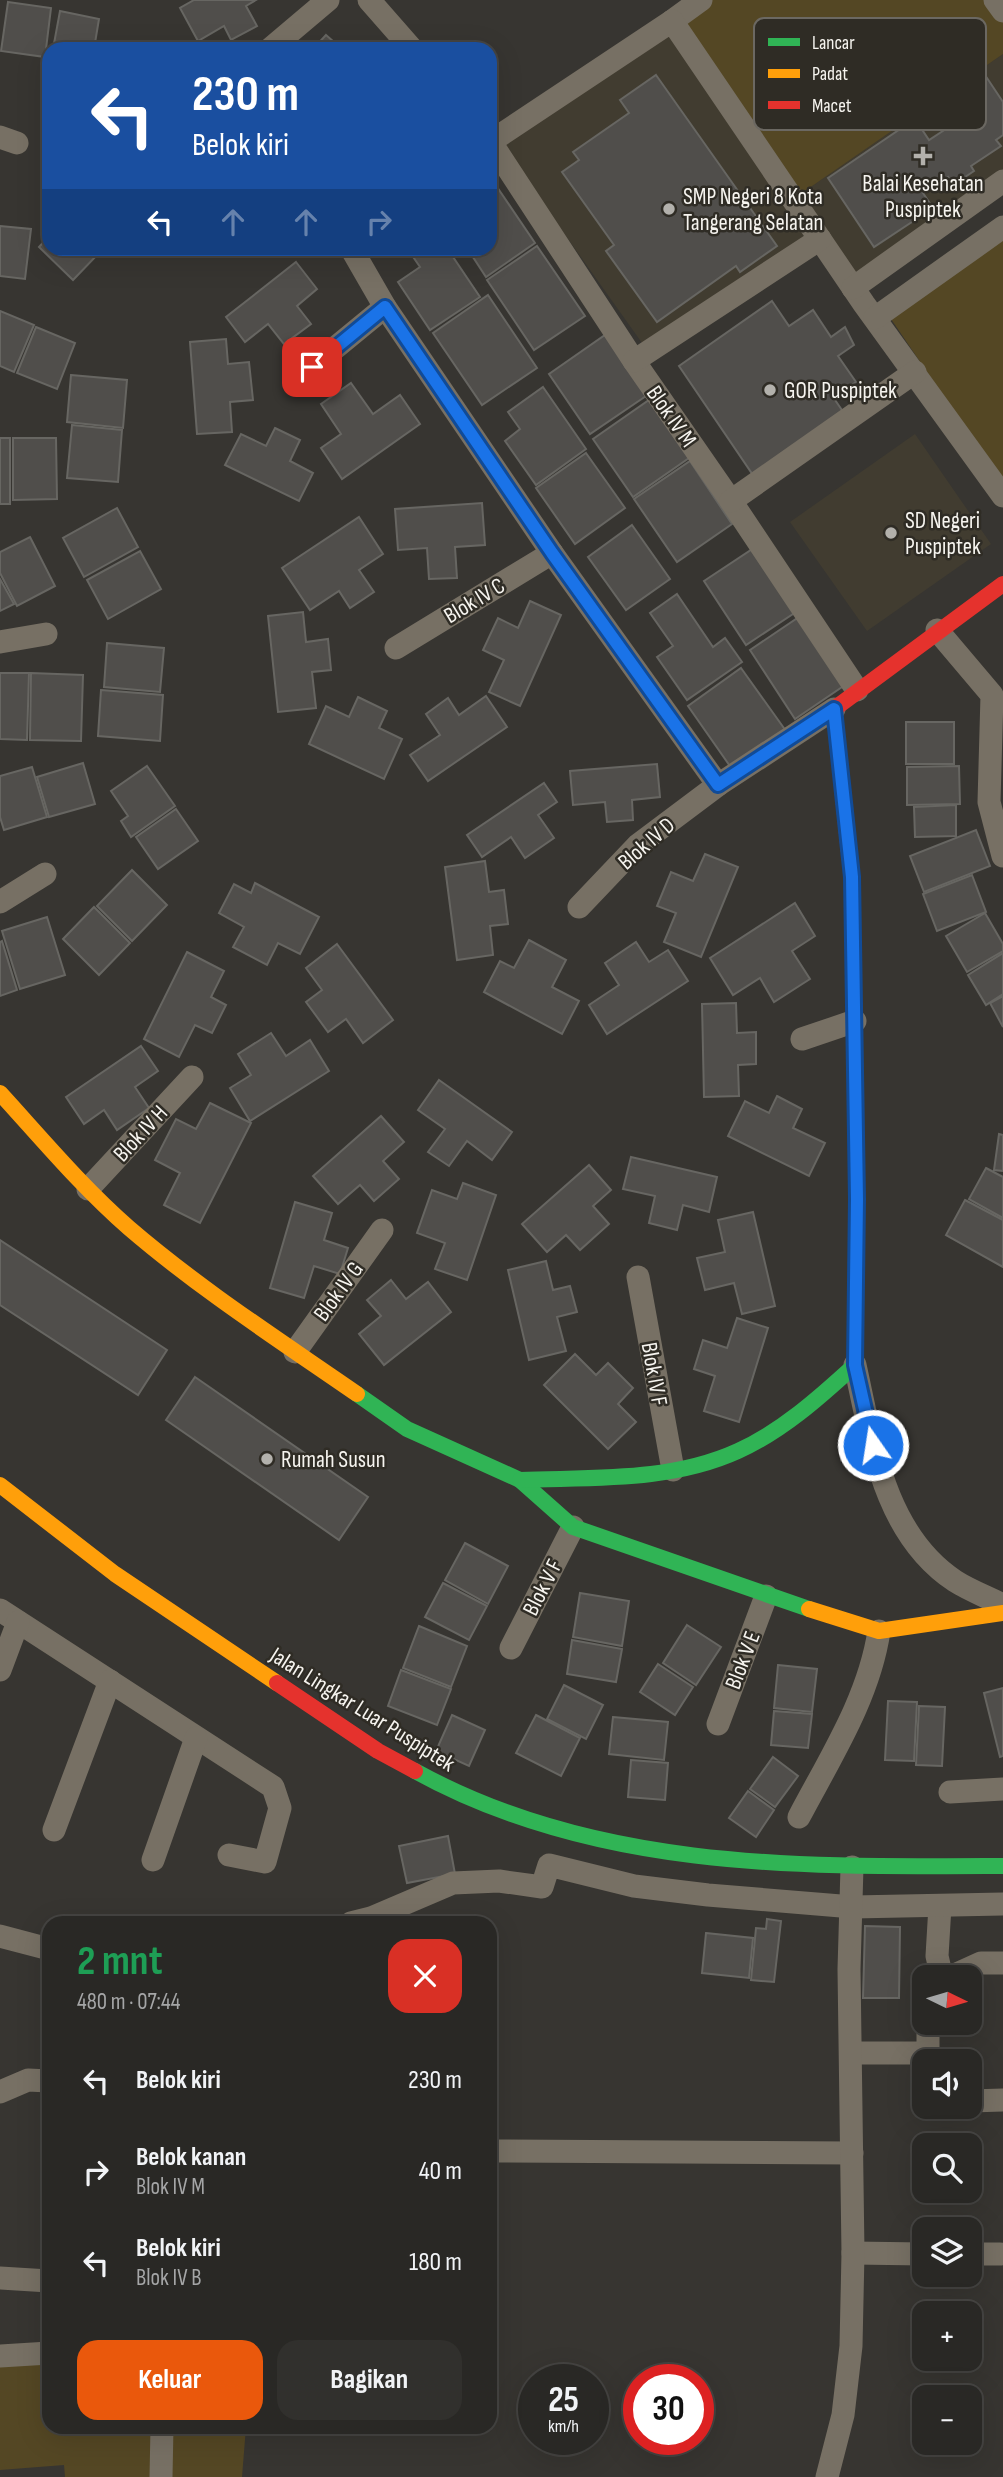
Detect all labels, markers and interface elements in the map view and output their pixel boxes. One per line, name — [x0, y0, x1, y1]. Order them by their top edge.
legend — [754, 18, 986, 130]
text: Lancar — [812, 32, 855, 55]
text: Padat — [812, 63, 848, 86]
text: 230 m — [192, 66, 299, 125]
icon: left — [77, 70, 168, 161]
text: Macet — [812, 95, 852, 118]
text: Belok kiri — [192, 126, 289, 165]
marker: Balai Kesehatan Puspiptek — [913, 146, 933, 166]
place label: Balai Kesehatan Puspiptek — [862, 170, 984, 224]
place label: SMP Negeri 8 Kota Tangerang Selatan — [683, 183, 823, 237]
marker: SMP Negeri 8 Kota Tangerang Selatan — [661, 201, 677, 217]
icon: left — [141, 203, 179, 241]
icon: ahead — [214, 203, 252, 241]
icon: ahead — [287, 203, 325, 241]
icon: right — [360, 203, 398, 241]
pin — [282, 337, 342, 397]
icon: arrive — [293, 348, 331, 386]
place label: GOR Puspiptek — [784, 377, 897, 405]
street label: Blok IV M — [640, 380, 702, 453]
marker: GOR Puspiptek — [762, 382, 778, 398]
place label: SD Negeri Puspiptek — [905, 507, 981, 561]
marker: SD Negeri Puspiptek — [883, 525, 899, 541]
street label: Blok IV C — [439, 572, 510, 630]
street label: Blok IV D — [612, 811, 681, 876]
street label: Blok IV H — [108, 1100, 174, 1168]
street label: Blok IV G — [308, 1256, 370, 1327]
street label: Blok IV F — [635, 1340, 673, 1408]
position arrow — [836, 1408, 910, 1482]
place label: Rumah Susun — [281, 1446, 386, 1474]
marker: Rumah Susun — [259, 1451, 275, 1467]
street label: Blok V F — [517, 1555, 569, 1620]
street label: Blok V E — [719, 1627, 767, 1693]
street label: Jalan Lingkar Luar Puspiptek — [264, 1641, 460, 1778]
text: 2 mnt — [77, 1936, 163, 1987]
button: close — [388, 1939, 462, 2013]
north arrow — [912, 1965, 982, 2035]
map controls — [912, 1965, 982, 2455]
text: 480 m · 07:44 — [77, 1988, 180, 2016]
button: sound — [912, 2049, 982, 2119]
icon: left — [77, 2062, 115, 2100]
text: Belok kiri — [136, 2065, 221, 2096]
text: 230 m — [408, 2065, 462, 2096]
button: search — [912, 2133, 982, 2203]
text: Belok kanan — [136, 2142, 246, 2173]
icon: right — [77, 2153, 115, 2191]
text: 40 m — [419, 2156, 462, 2187]
text: Blok IV M — [136, 2173, 205, 2201]
button: layers — [912, 2217, 982, 2287]
text: Belok kiri — [136, 2233, 221, 2264]
icon: left — [77, 2244, 115, 2282]
text: 180 m — [409, 2247, 462, 2278]
text: Blok IV B — [136, 2264, 201, 2292]
button: + — [912, 2301, 982, 2371]
button: Keluar — [77, 2340, 263, 2420]
button: Bagikan — [277, 2340, 462, 2420]
speed limit sign: 30 — [623, 2364, 714, 2455]
text: 25 — [548, 2379, 579, 2422]
button: − — [912, 2385, 982, 2455]
text: km/h — [548, 2416, 579, 2437]

